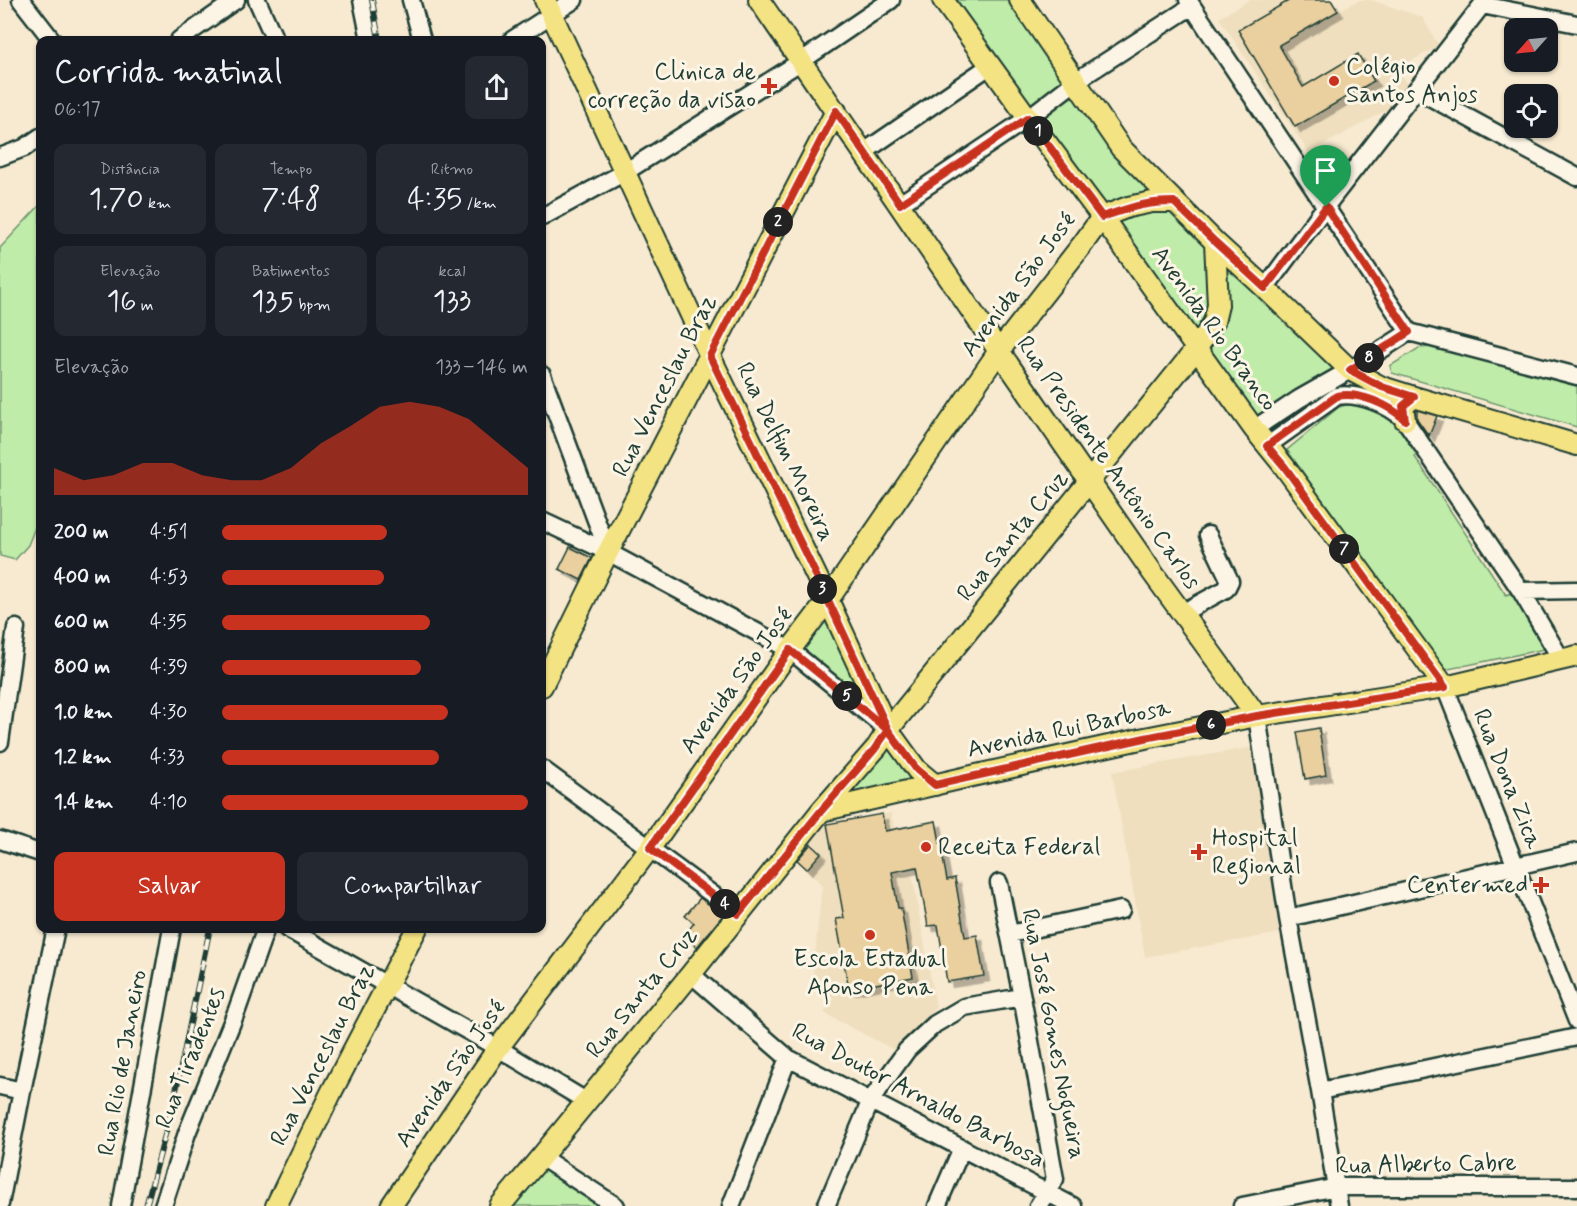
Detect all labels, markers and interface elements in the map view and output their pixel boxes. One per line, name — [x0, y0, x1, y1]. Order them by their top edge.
north arrow — [1504, 18, 1558, 72]
map controls — [1504, 18, 1558, 138]
text: Corrida matinal — [54, 51, 282, 95]
place label: Colégio Santos Anjos — [1346, 52, 1478, 111]
button: share — [465, 56, 528, 119]
place label: Clinica de correção da visao — [588, 57, 756, 116]
marker: Colégio Santos Anjos — [1327, 74, 1341, 88]
marker: Clinica de correção da visao — [760, 77, 778, 95]
button: locate — [1504, 84, 1558, 138]
text: 06:17 — [54, 96, 101, 123]
pin: 1 — [1023, 116, 1053, 146]
text: 1 — [1034, 120, 1042, 141]
pin — [1300, 145, 1351, 207]
icon: arrive — [1309, 154, 1342, 187]
text: Distância — [100, 159, 160, 180]
text: Tempo — [270, 159, 312, 180]
text: Ritmo — [431, 159, 473, 180]
text: 1.70 — [89, 180, 144, 219]
text: 7:48 — [261, 180, 321, 219]
text: 4:35 — [407, 180, 462, 219]
text: km — [144, 193, 171, 214]
text: /km — [462, 193, 497, 214]
street label: Avenida São José — [954, 206, 1084, 364]
pin: 2 — [763, 207, 793, 237]
text: 2 — [774, 211, 782, 232]
street label: Avenida Rio Branco — [1144, 240, 1284, 418]
text: Elevação — [100, 261, 160, 282]
text: Batimentos — [252, 261, 330, 282]
text: kcal — [439, 261, 465, 282]
text: 16 — [106, 282, 136, 321]
text: 135 — [251, 282, 294, 321]
text: 133 — [433, 282, 471, 321]
street label: Rua Venceslau Braz — [606, 290, 724, 482]
text: m — [136, 295, 154, 316]
text: bpm — [294, 295, 331, 316]
street label: Rua Presidente Antônio Carlos — [1009, 330, 1208, 596]
pin: 8 — [1354, 343, 1384, 373]
text: 8 — [1364, 347, 1374, 368]
text: Elevação — [54, 354, 129, 381]
text: 133–146 m — [435, 354, 528, 381]
street label: Rua Delfim Moreira — [728, 357, 842, 547]
street label: Rua Santa Cruz — [950, 464, 1076, 608]
text: 200 m — [54, 519, 109, 546]
text: 4:51 — [150, 519, 188, 546]
pin: 7 — [1329, 534, 1359, 564]
text: 7 — [1339, 538, 1349, 559]
text: 400 m — [54, 564, 110, 591]
text: 4:53 — [150, 564, 187, 591]
pin: 3 — [807, 574, 837, 604]
text: 3 — [818, 578, 826, 599]
street label: Avenida São José — [674, 602, 801, 760]
text: 600 m — [54, 609, 109, 636]
text: 4:35 — [150, 609, 187, 636]
text: 800 m — [54, 654, 110, 681]
text: 4:39 — [150, 654, 188, 681]
pin: 5 — [832, 681, 862, 711]
text: 5 — [842, 685, 852, 706]
street label: Avenida Rui Barbosa — [964, 692, 1174, 766]
text: 1.0 km — [54, 699, 113, 726]
text: 4:30 — [150, 699, 187, 726]
street label: Rua Dona Zica — [1465, 705, 1549, 854]
pin: 6 — [1196, 710, 1226, 740]
text: 6 — [1207, 714, 1215, 735]
text: 1.2 km — [54, 744, 111, 771]
text: 4:33 — [150, 744, 184, 771]
text: 1.4 km — [54, 789, 113, 816]
text: 4:10 — [150, 789, 187, 816]
place label: Hospital Regional — [1212, 823, 1301, 885]
place label: Receita Federal — [938, 832, 1101, 863]
marker: Receita Federal — [919, 840, 933, 854]
marker: Hospital Regional — [1190, 843, 1208, 861]
button: Salvar — [54, 852, 285, 921]
button: Compartilhar — [297, 852, 528, 921]
place label: Centermed — [1407, 870, 1528, 901]
marker: Centermed — [1532, 876, 1550, 894]
pin: 4 — [710, 889, 740, 919]
text: 4 — [720, 893, 730, 914]
street label: Rua José Gomes Nogueira — [1011, 906, 1092, 1162]
street label: Rua Santa Cruz — [579, 921, 705, 1065]
marker: Escola Estadual Afonso Pena — [863, 928, 877, 942]
place label: Escola Estadual Afonso Pena — [793, 944, 947, 1005]
street label: Rua Venceslau Braz — [264, 959, 382, 1151]
street label: Rua Rio de Janeiro — [91, 968, 155, 1158]
street label: Rua Tiradentes — [149, 983, 233, 1133]
street label: Avenida São José — [389, 994, 514, 1154]
street label: Rua Doutor Arnaldo Barbosa — [786, 1016, 1050, 1176]
street label: Rua Alberto Cabre — [1335, 1148, 1517, 1182]

